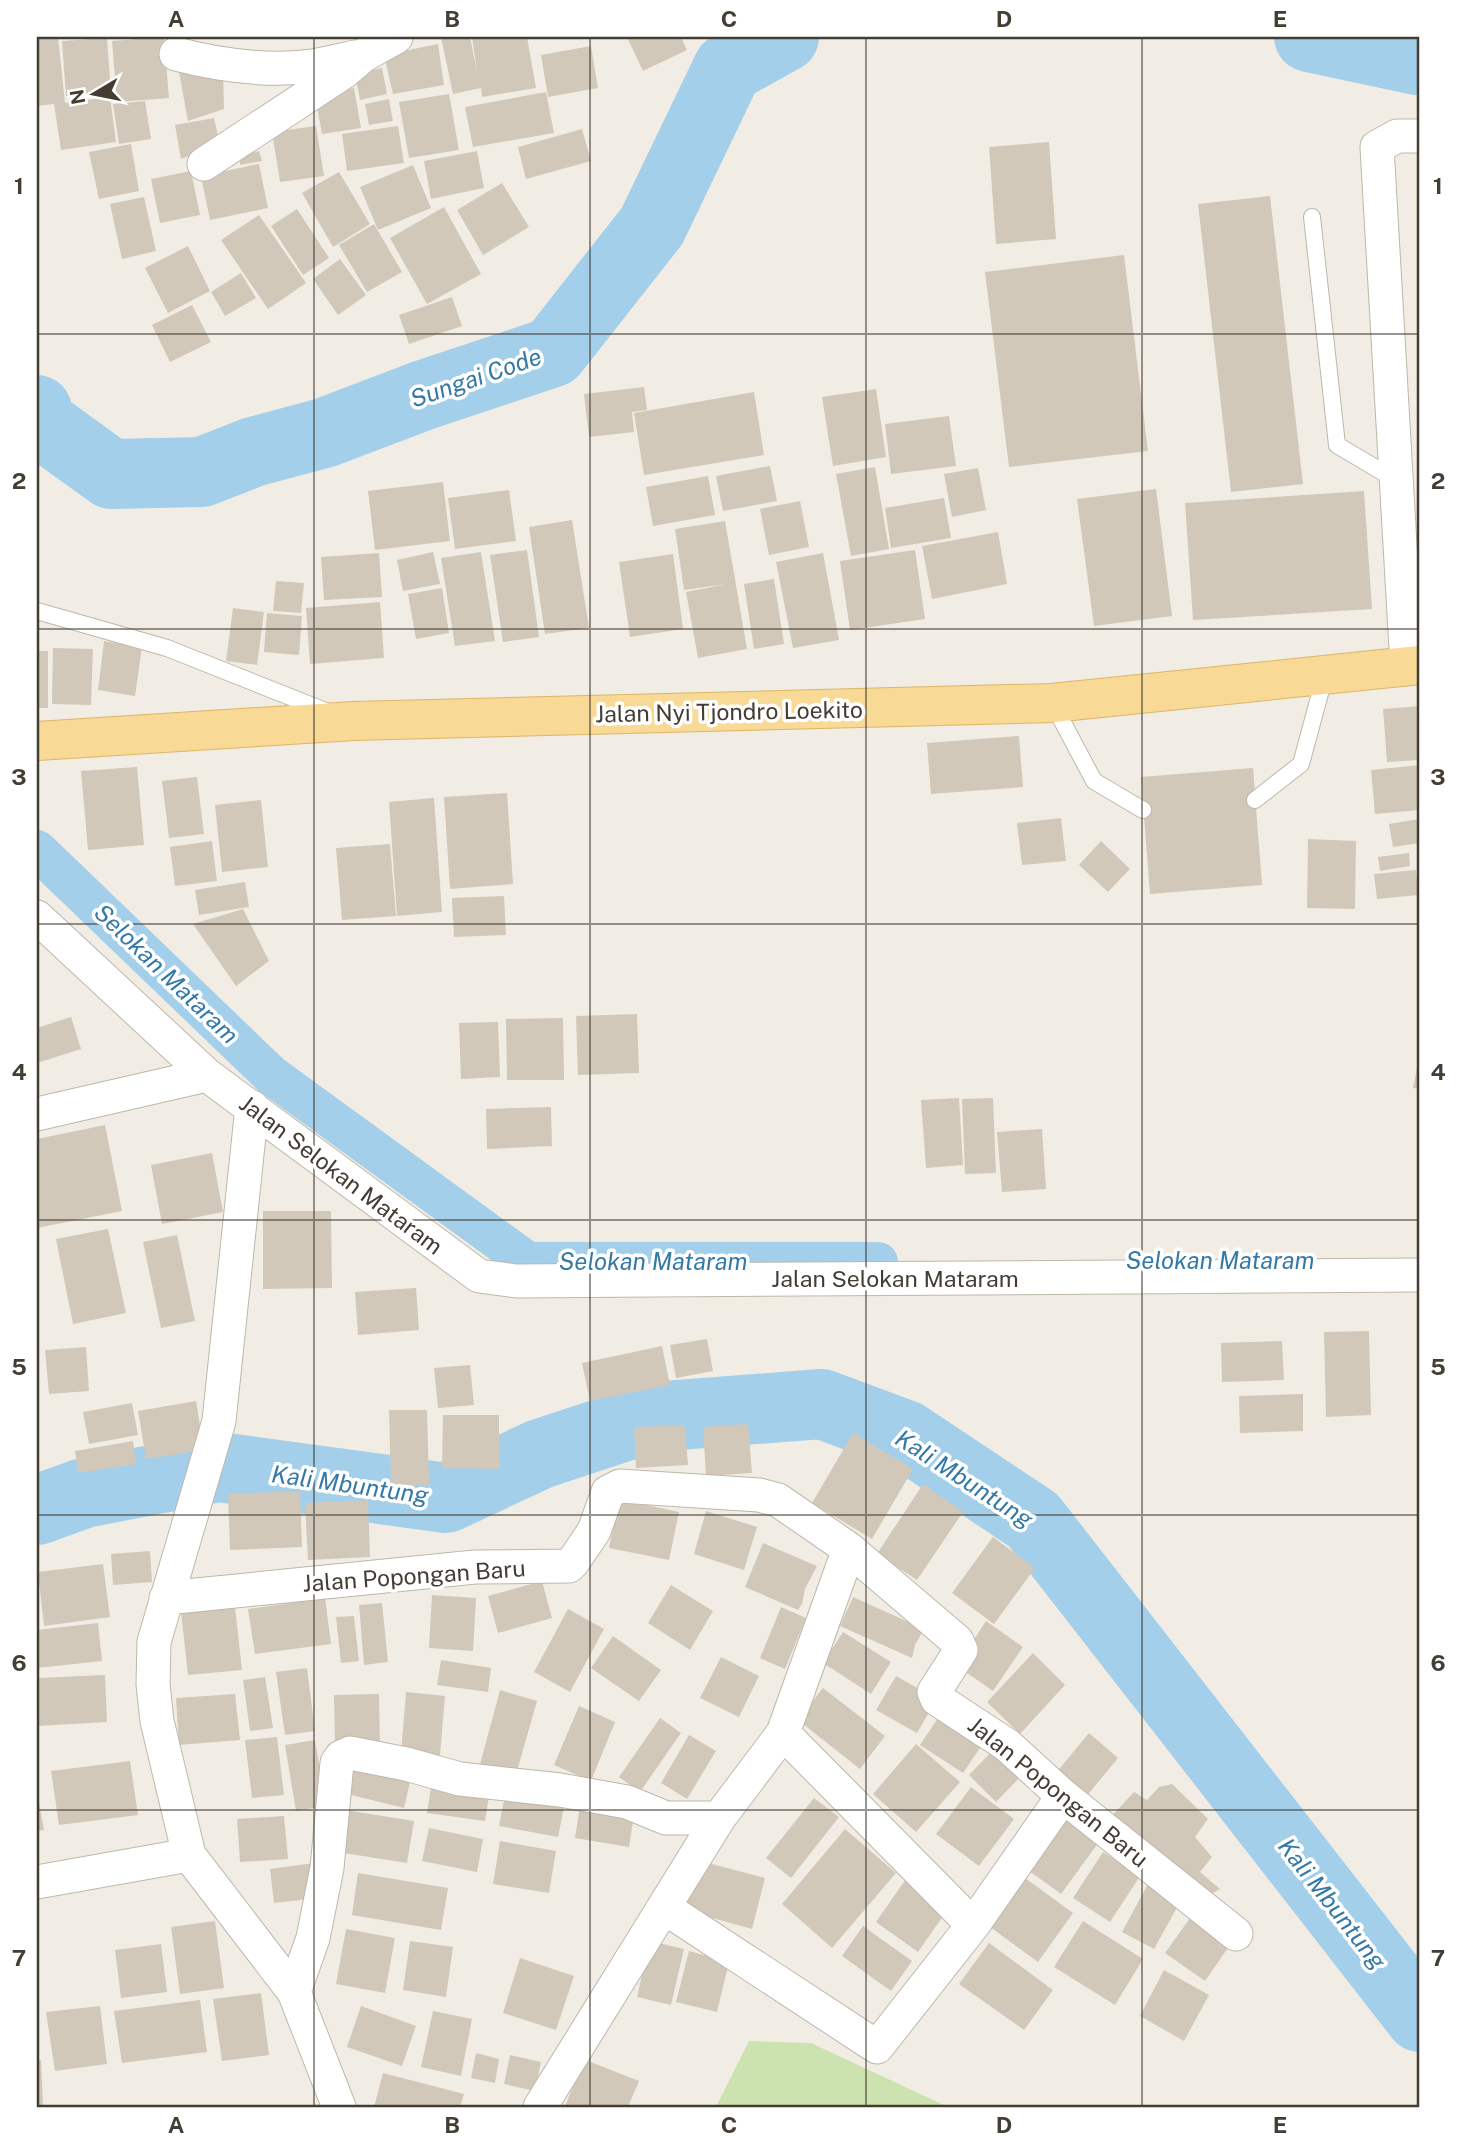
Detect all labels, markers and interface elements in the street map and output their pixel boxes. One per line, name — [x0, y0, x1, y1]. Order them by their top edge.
text: A — [168, 5, 185, 32]
text: B — [444, 5, 460, 32]
text: C — [721, 5, 737, 32]
text: D — [996, 5, 1012, 32]
text: E — [1273, 5, 1287, 32]
north arrow — [60, 60, 130, 130]
text: N — [65, 88, 89, 106]
text: 1 — [14, 172, 24, 199]
text: 1 — [1433, 172, 1443, 199]
water label: Sungai Code — [406, 342, 545, 413]
text: 2 — [12, 467, 26, 494]
text: 2 — [1431, 467, 1445, 494]
street label: Jalan Nyi Tjondro Loekito — [595, 696, 863, 727]
text: 3 — [11, 763, 27, 790]
text: 3 — [1430, 763, 1446, 790]
water label: Selokan Mataram — [89, 898, 244, 1049]
text: 4 — [11, 1058, 27, 1085]
text: 4 — [1430, 1058, 1446, 1085]
street label: Jalan Selokan Mataram — [234, 1089, 448, 1260]
water label: Selokan Mataram — [1126, 1246, 1314, 1274]
water label: Selokan Mataram — [559, 1247, 747, 1275]
street label: Jalan Selokan Mataram — [771, 1265, 1019, 1292]
text: 5 — [11, 1353, 27, 1380]
text: 5 — [1430, 1353, 1446, 1380]
water label: Kali Mbuntung — [891, 1423, 1039, 1533]
water label: Kali Mbuntung — [270, 1459, 431, 1509]
street label: Jalan Popongan Baru — [302, 1554, 526, 1597]
text: 6 — [11, 1649, 27, 1676]
text: 6 — [1430, 1649, 1446, 1676]
street label: Jalan Popongan Baru — [963, 1711, 1154, 1872]
water label: Kali Mbuntung — [1273, 1832, 1393, 1975]
text: 7 — [12, 1944, 26, 1971]
text: 7 — [1431, 1944, 1445, 1971]
text: A — [168, 2111, 185, 2138]
text: B — [444, 2111, 460, 2138]
text: C — [721, 2111, 737, 2138]
text: D — [996, 2111, 1012, 2138]
text: E — [1273, 2111, 1287, 2138]

